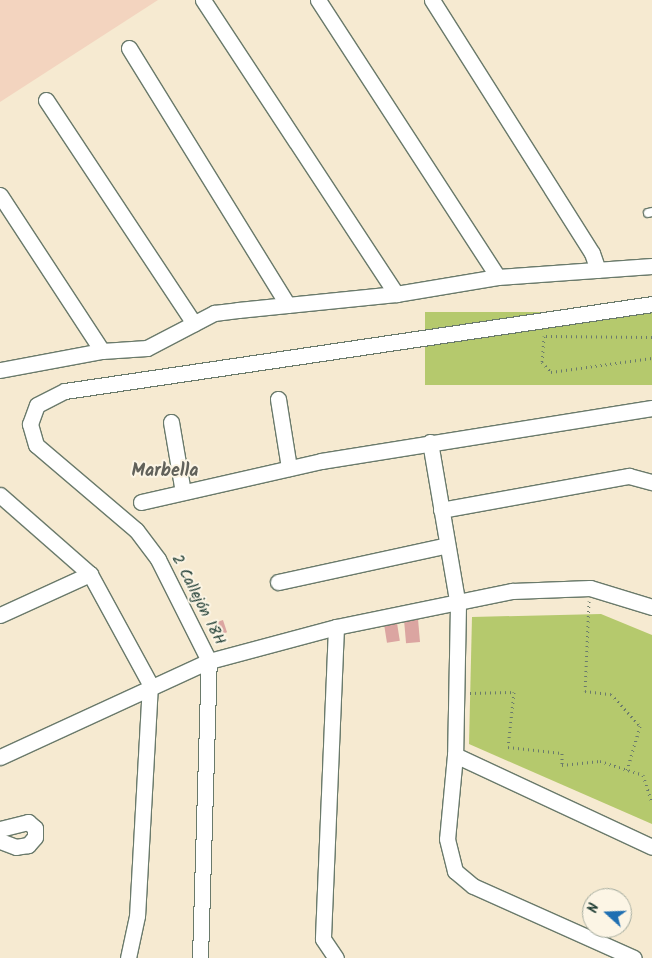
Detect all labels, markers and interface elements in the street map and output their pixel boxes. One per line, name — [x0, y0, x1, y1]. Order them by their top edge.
district label: Marbella — [131, 461, 199, 483]
street label: 2 Callejón 18H — [167, 551, 229, 649]
north arrow — [582, 888, 632, 938]
text: N — [582, 900, 606, 916]

